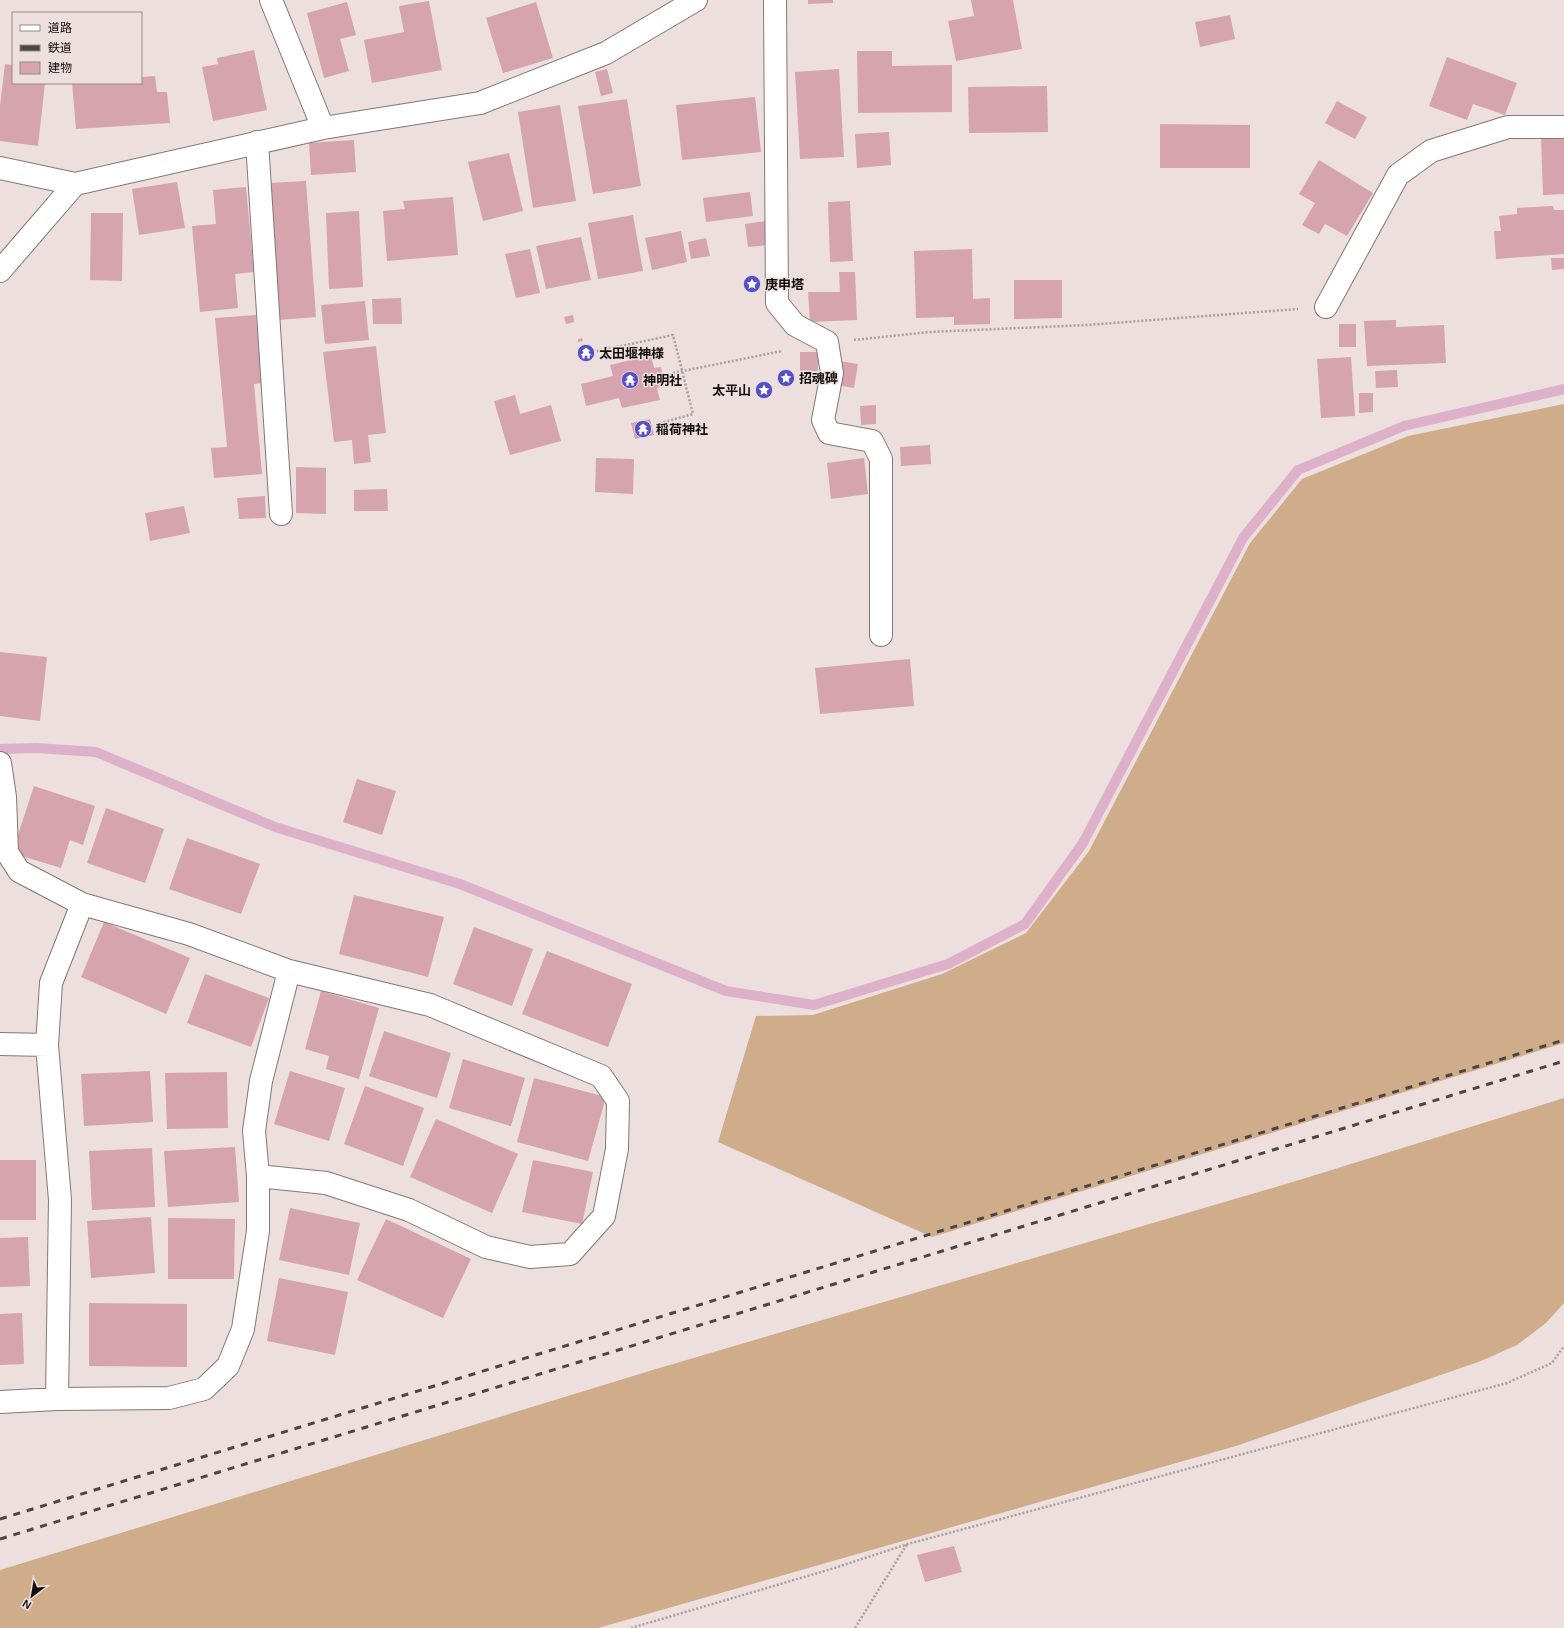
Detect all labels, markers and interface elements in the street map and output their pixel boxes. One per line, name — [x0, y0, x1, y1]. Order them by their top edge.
legend — [12, 12, 142, 84]
text: 道路 — [48, 21, 72, 35]
text: 鉄道 — [48, 41, 72, 55]
text: 建物 — [48, 61, 72, 75]
place icon: 庚申塔 — [742, 274, 762, 294]
place label: 庚申塔 — [765, 277, 804, 292]
temple icon: 太田堰神様 — [576, 343, 596, 363]
place label: 太田堰神様 — [599, 346, 664, 361]
place icon: 招魂碑 — [776, 368, 796, 388]
temple icon: 神明社 — [620, 370, 640, 390]
place label: 招魂碑 — [799, 371, 838, 386]
place label: 神明社 — [643, 373, 682, 388]
place icon: 太平山 — [754, 380, 774, 400]
place label: 太平山 — [712, 383, 751, 398]
temple icon: 稲荷神社 — [633, 419, 653, 439]
place label: 稲荷神社 — [656, 422, 708, 437]
north arrow — [12, 1576, 52, 1616]
text: N — [20, 1597, 33, 1612]

